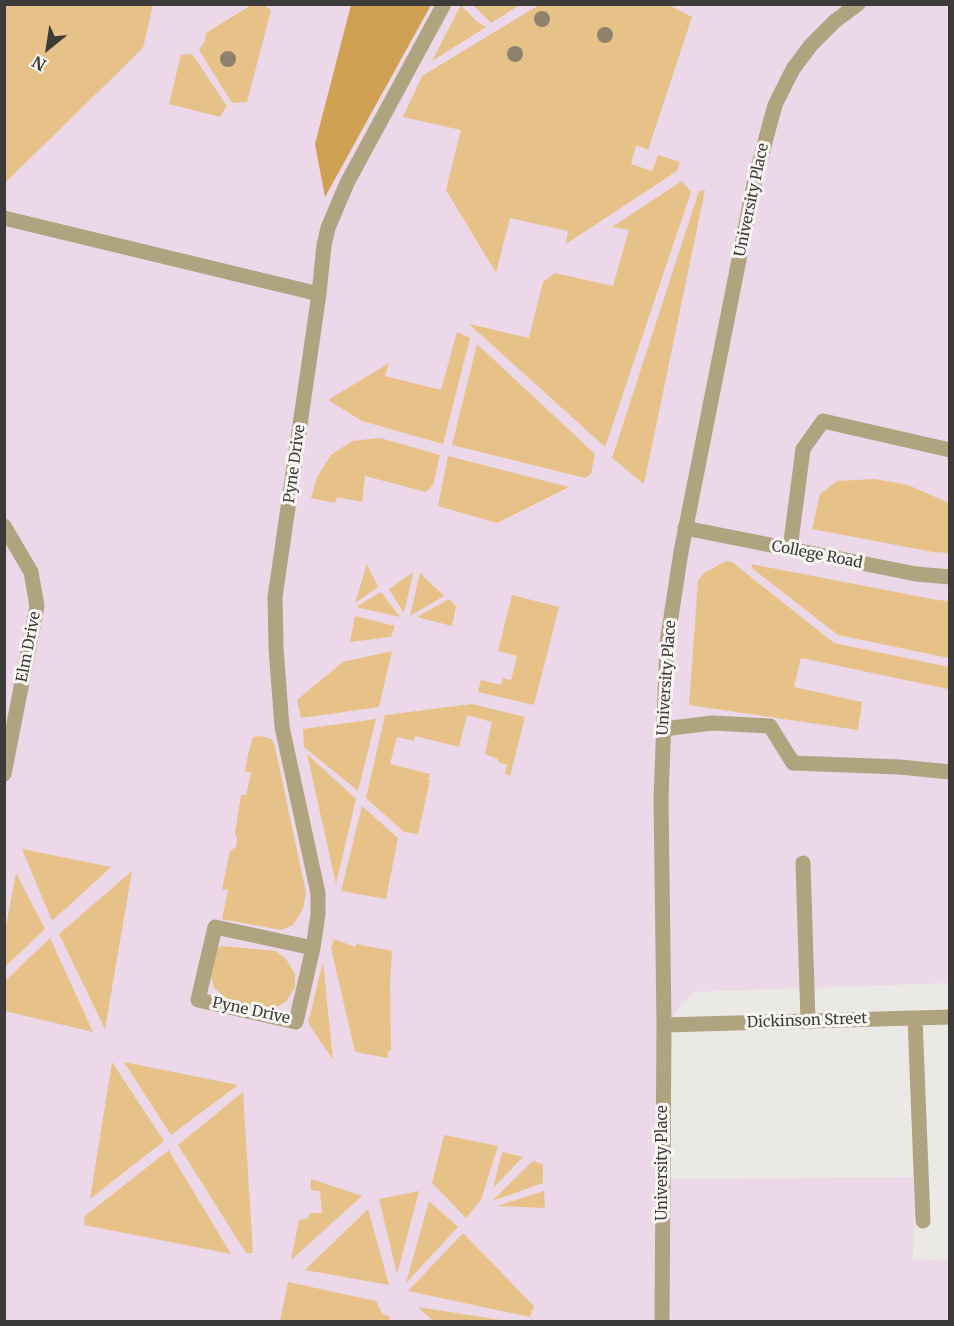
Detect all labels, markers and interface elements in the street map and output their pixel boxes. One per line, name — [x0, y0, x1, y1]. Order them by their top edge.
north arrow — [18, 18, 78, 78]
text: N — [29, 52, 49, 75]
street label: University Place — [731, 142, 773, 258]
street label: Pyne Drive — [281, 424, 309, 504]
street label: College Road — [770, 537, 864, 573]
street label: Elm Drive — [13, 610, 45, 684]
street label: University Place — [654, 620, 680, 736]
street label: Pyne Drive — [210, 994, 292, 1028]
street label: Dickinson Street — [747, 1010, 867, 1032]
street label: University Place — [654, 1105, 672, 1221]

